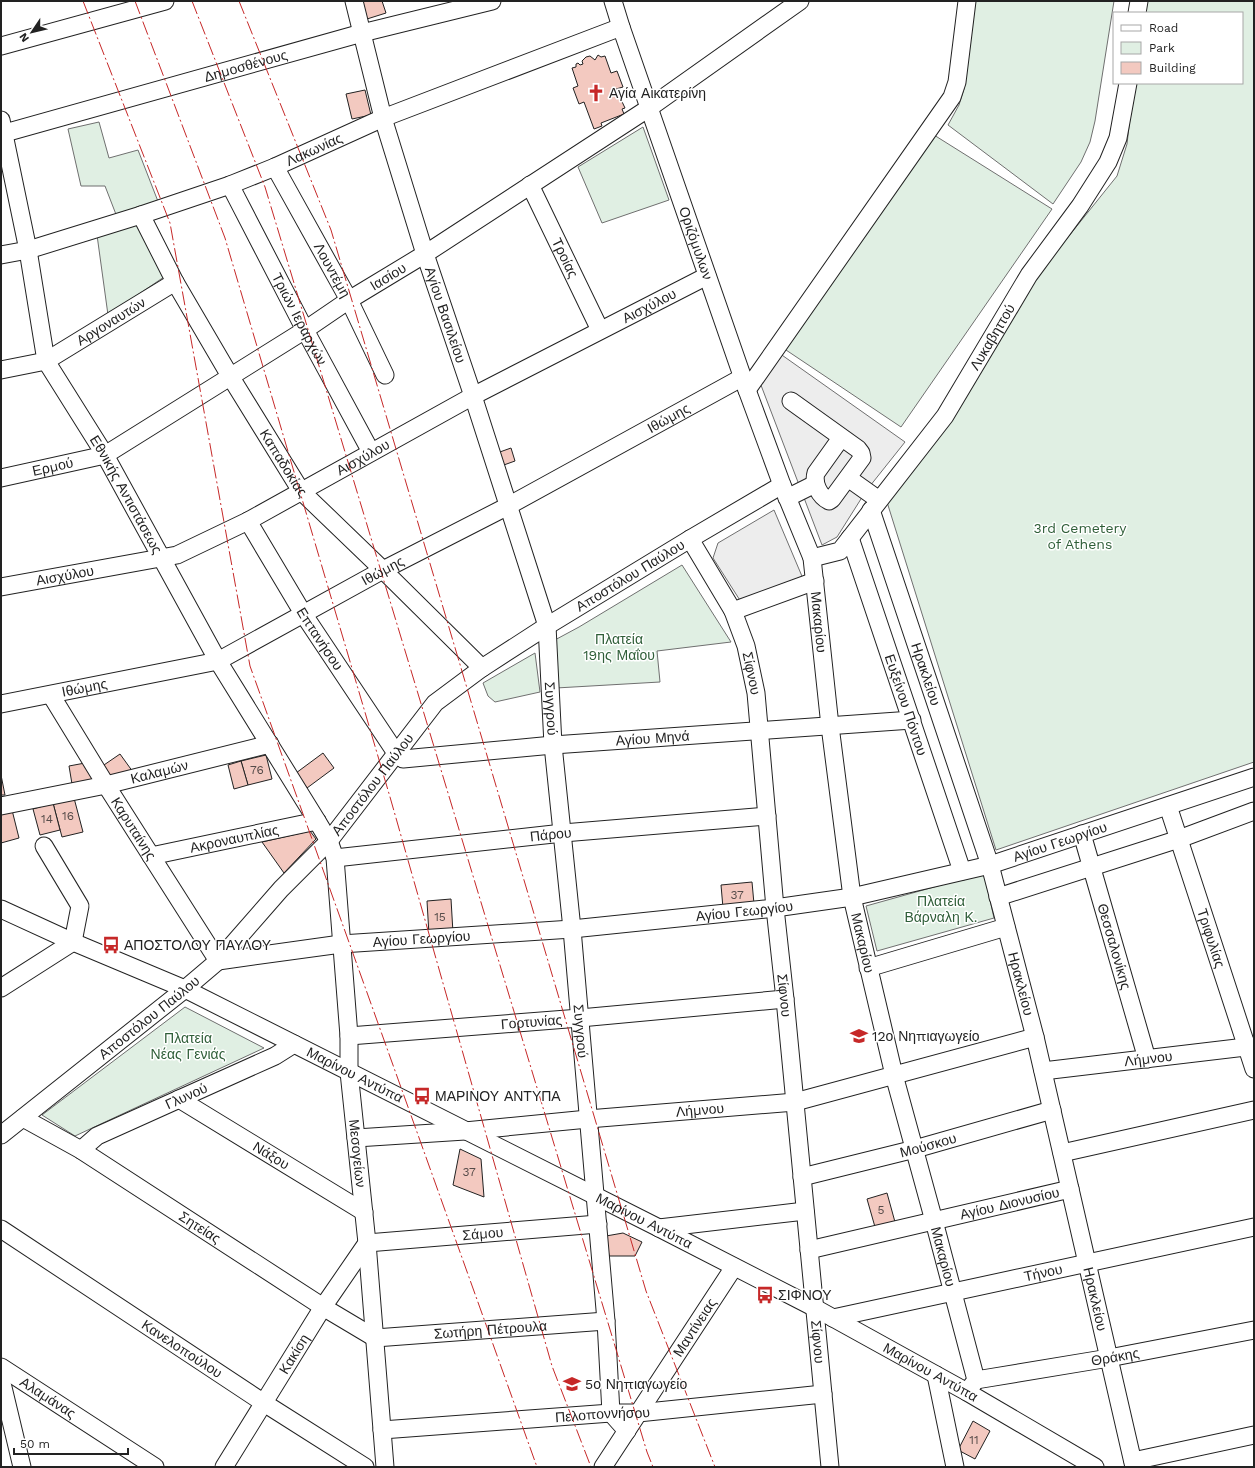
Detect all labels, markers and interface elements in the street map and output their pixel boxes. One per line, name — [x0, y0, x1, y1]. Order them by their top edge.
north arrow — [12, 12, 52, 52]
legend — [1113, 12, 1243, 84]
text: Road — [1149, 21, 1178, 35]
text: N — [17, 30, 32, 45]
text: Park — [1149, 41, 1175, 55]
street label: Δημοσθένους — [202, 46, 289, 85]
text: Building — [1149, 61, 1196, 75]
church icon: Αγία Αικατερίνη — [586, 83, 606, 103]
place label: Αγία Αικατερίνη — [609, 85, 706, 101]
street label: Λακωνίας — [283, 129, 345, 169]
street label: Οριζόμυλων — [676, 205, 716, 282]
street label: Τροίας — [549, 235, 582, 281]
street label: Λουντέμη — [311, 240, 354, 300]
street label: Ιασίου — [367, 260, 409, 293]
street label: Αγίου Βασιλείου — [422, 265, 469, 365]
street label: Τριών Ιεραρχών — [269, 270, 330, 368]
street label: Αισχύλου — [620, 285, 679, 326]
street label: Αργοναυτών — [73, 294, 148, 348]
street label: Λυκαβηττού — [966, 301, 1018, 373]
street label: Ιθώμης — [644, 400, 693, 436]
street label: Καπαδοκίας — [257, 426, 310, 500]
street label: Εθνικής Αντιστάσεως — [87, 432, 166, 557]
street label: Αισχύλου — [333, 436, 392, 478]
street label: Ερμού — [31, 454, 75, 479]
park label: 3rd Cemetery of Athens — [1034, 520, 1127, 552]
street label: Αποστόλου Παύλου — [573, 536, 687, 615]
street label: Ιθώμης — [358, 553, 407, 588]
street label: Αισχύλου — [35, 562, 95, 588]
street label: Μακαρίου — [808, 591, 830, 653]
street label: Επτανήσου — [293, 605, 346, 673]
park label: Πλατεία 19ης Μαΐου — [583, 631, 655, 663]
street label: Ηρακλείου — [908, 641, 944, 707]
street label: Σίφνου — [739, 650, 764, 696]
street label: Ευξείνου Πόντου — [882, 652, 931, 757]
street label: Ιθώμης — [60, 675, 109, 700]
street label: Συγγρού — [542, 681, 561, 736]
street label: Αγίου Μηνά — [615, 728, 690, 749]
street label: Αποστόλου Παύλου — [328, 730, 417, 839]
street label: Καλαμών — [129, 757, 190, 787]
house number: 76 — [250, 763, 264, 777]
street label: Καρυταίνης — [108, 794, 160, 863]
house number: 16 — [62, 809, 74, 823]
house number: 14 — [41, 812, 53, 826]
street label: Αγίου Γεωργίου — [1011, 819, 1109, 865]
street label: Ακροναυπλίας — [188, 821, 280, 856]
street label: Πάρου — [529, 824, 572, 845]
house number: 37 — [730, 888, 744, 902]
park label: Πλατεία Βάρναλη Κ. — [904, 893, 978, 925]
street label: Αγίου Γεωργίου — [695, 898, 794, 924]
street label: Θεσσαλονίκης — [1094, 902, 1135, 992]
street label: Τριφυλίας — [1194, 906, 1228, 970]
house number: 15 — [434, 910, 446, 924]
street label: Μακαρίου — [848, 911, 878, 974]
street label: Αγίου Γεωργίου — [372, 928, 471, 950]
bus stop icon: ΑΠΟΣΤΟΛΟΥ ΠΑΥΛΟΥ — [101, 935, 121, 955]
place label: ΑΠΟΣΤΟΛΟΥ ΠΑΥΛΟΥ — [124, 937, 272, 953]
street label: Ηρακλείου — [1005, 950, 1037, 1017]
street label: Αποστόλου Παύλου — [95, 972, 203, 1062]
street label: Σίφνου — [774, 973, 795, 1018]
street label: Συγγρού — [571, 1004, 591, 1059]
street label: Γορτυνίας — [500, 1011, 563, 1032]
school or university icon: 12ο Νηπιαγωγείο — [849, 1026, 869, 1046]
place label: 12ο Νηπιαγωγείο — [872, 1028, 980, 1044]
park label: Πλατεία Νέας Γενιάς — [151, 1030, 226, 1062]
street label: Μαρίνου Αντύπα — [304, 1044, 406, 1106]
street label: Λήμνου — [1123, 1048, 1173, 1069]
street label: Γλυνού — [163, 1080, 210, 1112]
bus stop icon: ΜΑΡΙΝΟΥ ΑΝΤΥΠΑ — [412, 1086, 432, 1106]
place label: ΜΑΡΙΝΟΥ ΑΝΤΥΠΑ — [435, 1088, 561, 1104]
street label: Λήμνου — [675, 1100, 725, 1120]
street label: Μεσογείων — [346, 1118, 369, 1188]
street label: Μούσκου — [898, 1130, 958, 1160]
street label: Νάξου — [250, 1138, 292, 1172]
house number: 37 — [462, 1165, 476, 1179]
street label: Αγίου Διονυσίου — [958, 1184, 1061, 1222]
street label: Μαρίνου Αντύπα — [593, 1190, 695, 1252]
house number: 5 — [878, 1203, 885, 1217]
street label: Σητείας — [176, 1208, 224, 1247]
street label: Σάμου — [462, 1224, 504, 1243]
street label: Μακαρίου — [928, 1225, 959, 1288]
street label: Τήνου — [1022, 1261, 1064, 1284]
street label: Ηρακλείου — [1080, 1265, 1110, 1332]
bus stop icon: ΣΙΦΝΟΥ — [755, 1285, 775, 1305]
place label: ΣΙΦΝΟΥ — [778, 1287, 832, 1303]
street label: Μαντίνειας — [670, 1295, 720, 1360]
street label: Κανελοπούλου — [139, 1316, 225, 1381]
street label: Σωτήρη Πέτρουλα — [433, 1317, 548, 1342]
street label: Σίφνου — [808, 1319, 828, 1364]
street label: Κακίση — [276, 1331, 312, 1377]
street label: Μαρίνου Αντύπα — [881, 1339, 981, 1405]
street label: Θράκης — [1090, 1344, 1141, 1369]
street label: Αλαμάνας — [17, 1374, 79, 1421]
school or university icon: 5ο Νηπιαγωγείο — [562, 1374, 582, 1394]
place label: 5ο Νηπιαγωγείο — [585, 1376, 687, 1392]
street label: Πελοποννήσου — [554, 1404, 651, 1425]
scale bar — [14, 1430, 128, 1456]
house number: 11 — [969, 1433, 979, 1447]
text: 50 m — [20, 1437, 50, 1451]

